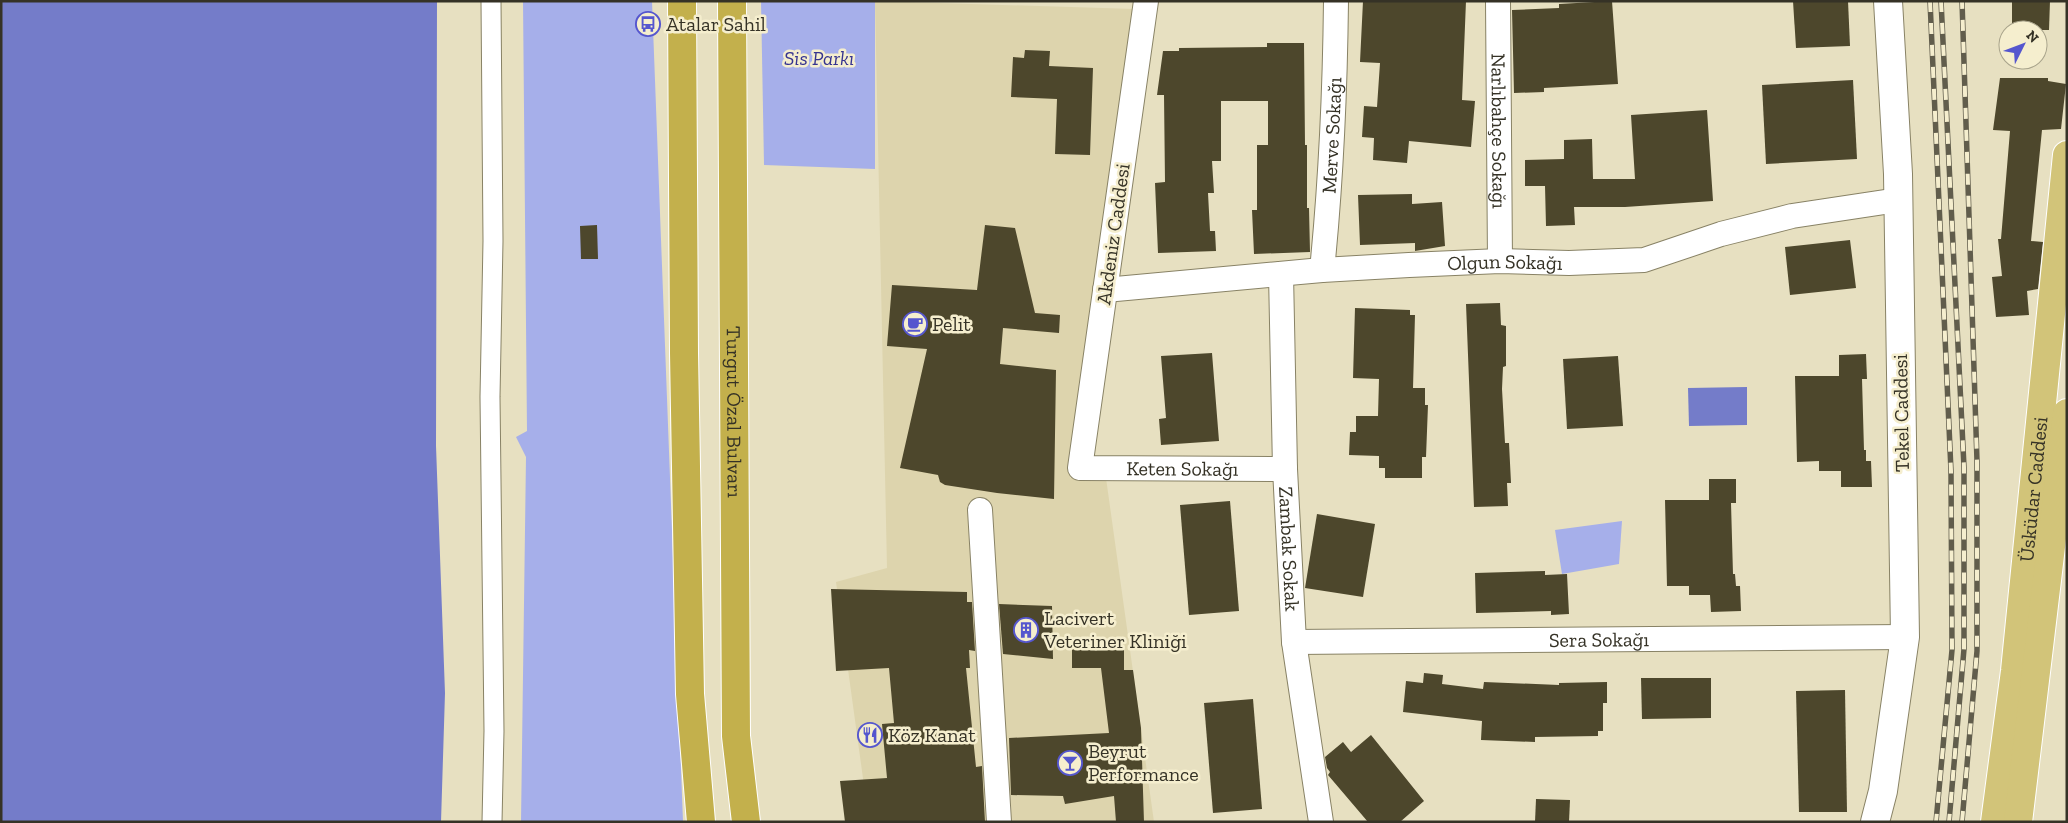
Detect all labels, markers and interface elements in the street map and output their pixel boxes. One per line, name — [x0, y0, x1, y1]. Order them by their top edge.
bus stop icon: Atalar Sahil — [635, 11, 661, 37]
place label: Atalar Sahil — [666, 12, 766, 36]
north arrow — [1998, 20, 2048, 70]
text: N — [2022, 27, 2042, 47]
park label: Sis Parkı — [784, 46, 854, 70]
street label: Narlıbahçe Sokağı — [1486, 53, 1512, 209]
street label: Merve Sokağı — [1317, 76, 1346, 194]
street label: Akdeniz Caddesi — [1091, 161, 1135, 306]
street label: Olgun Sokağı — [1447, 249, 1563, 275]
cafe icon: Pelit — [902, 311, 928, 337]
place label: Pelit — [932, 312, 971, 336]
street label: Turgut Özal Bulvarı — [722, 326, 747, 498]
street label: Tekel Caddesi — [1888, 353, 1914, 472]
street label: Üsküdar Caddesi — [2014, 415, 2053, 563]
street label: Keten Sokağı — [1126, 456, 1239, 481]
street label: Zambak Sokak — [1274, 486, 1304, 613]
place label: Lacivert Veteriner Kliniği — [1043, 606, 1187, 653]
building icon: Lacivert Veteriner Kliniği — [1013, 617, 1039, 643]
street label: Sera Sokağı — [1549, 627, 1650, 652]
restaurant icon: Köz Kanat — [857, 722, 883, 748]
place label: Köz Kanat — [888, 723, 976, 747]
place label: Beyrut Performance — [1088, 739, 1199, 786]
bar icon: Beyrut Performance — [1057, 750, 1083, 776]

